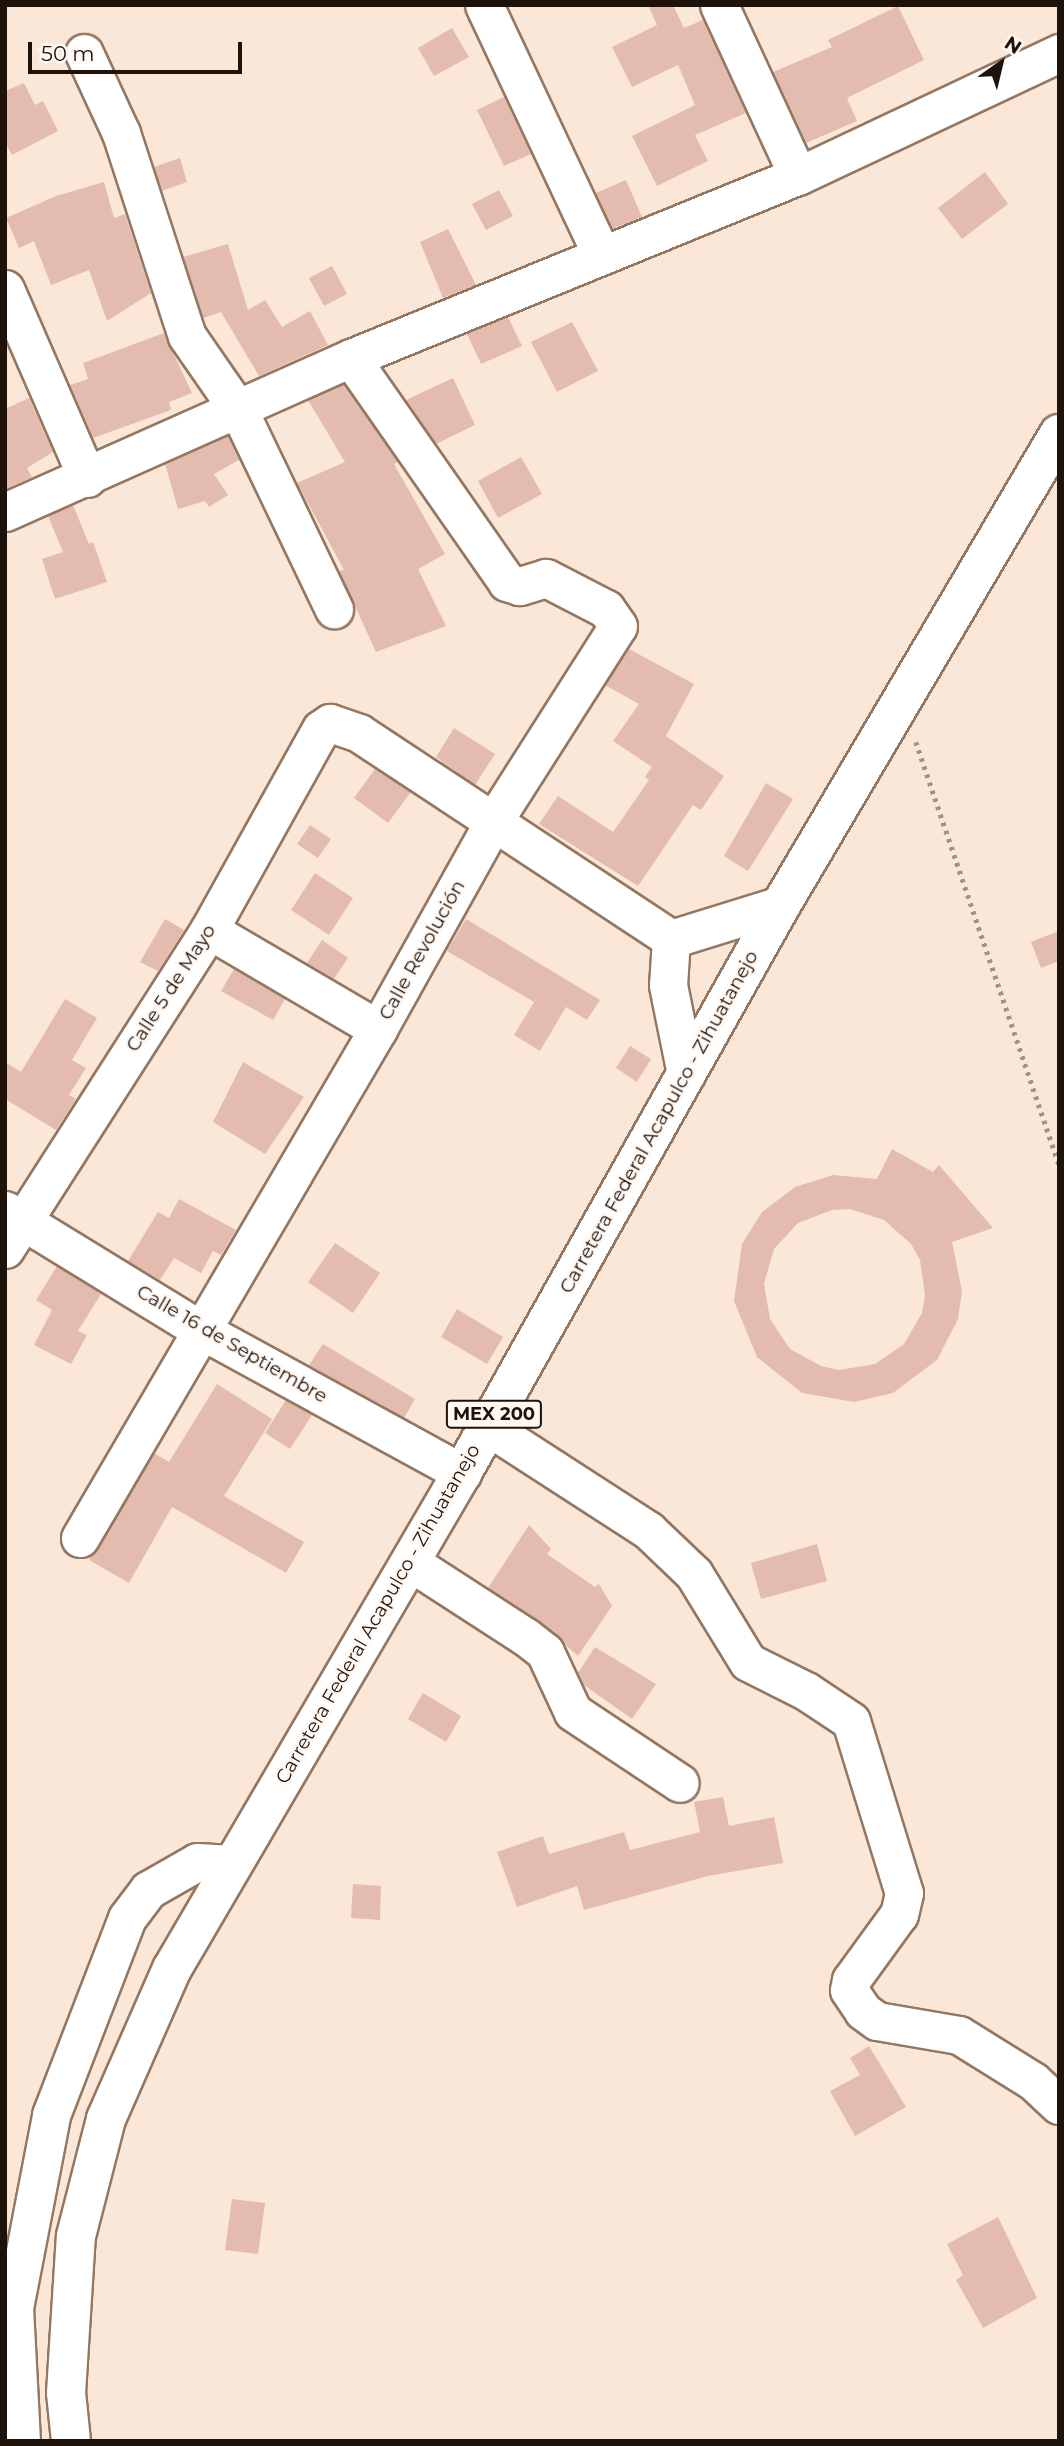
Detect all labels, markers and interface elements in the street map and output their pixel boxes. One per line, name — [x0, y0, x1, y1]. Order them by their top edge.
scale bar — [32, 28, 245, 72]
north arrow — [966, 28, 1036, 98]
text: N — [1000, 31, 1026, 59]
text: 50 m — [41, 41, 95, 66]
street label: Calle Revolución — [374, 876, 470, 1024]
street label: Calle 5 de Mayo — [121, 920, 221, 1056]
street label: Carretera Federal Acapulco - Zihuatanejo — [555, 947, 763, 1297]
street label: Calle 16 de Septiembre — [133, 1280, 331, 1408]
road number: MEX 200 — [445, 1400, 543, 1428]
street label: Carretera Federal Acapulco - Zihuatanejo — [271, 1440, 485, 1788]

